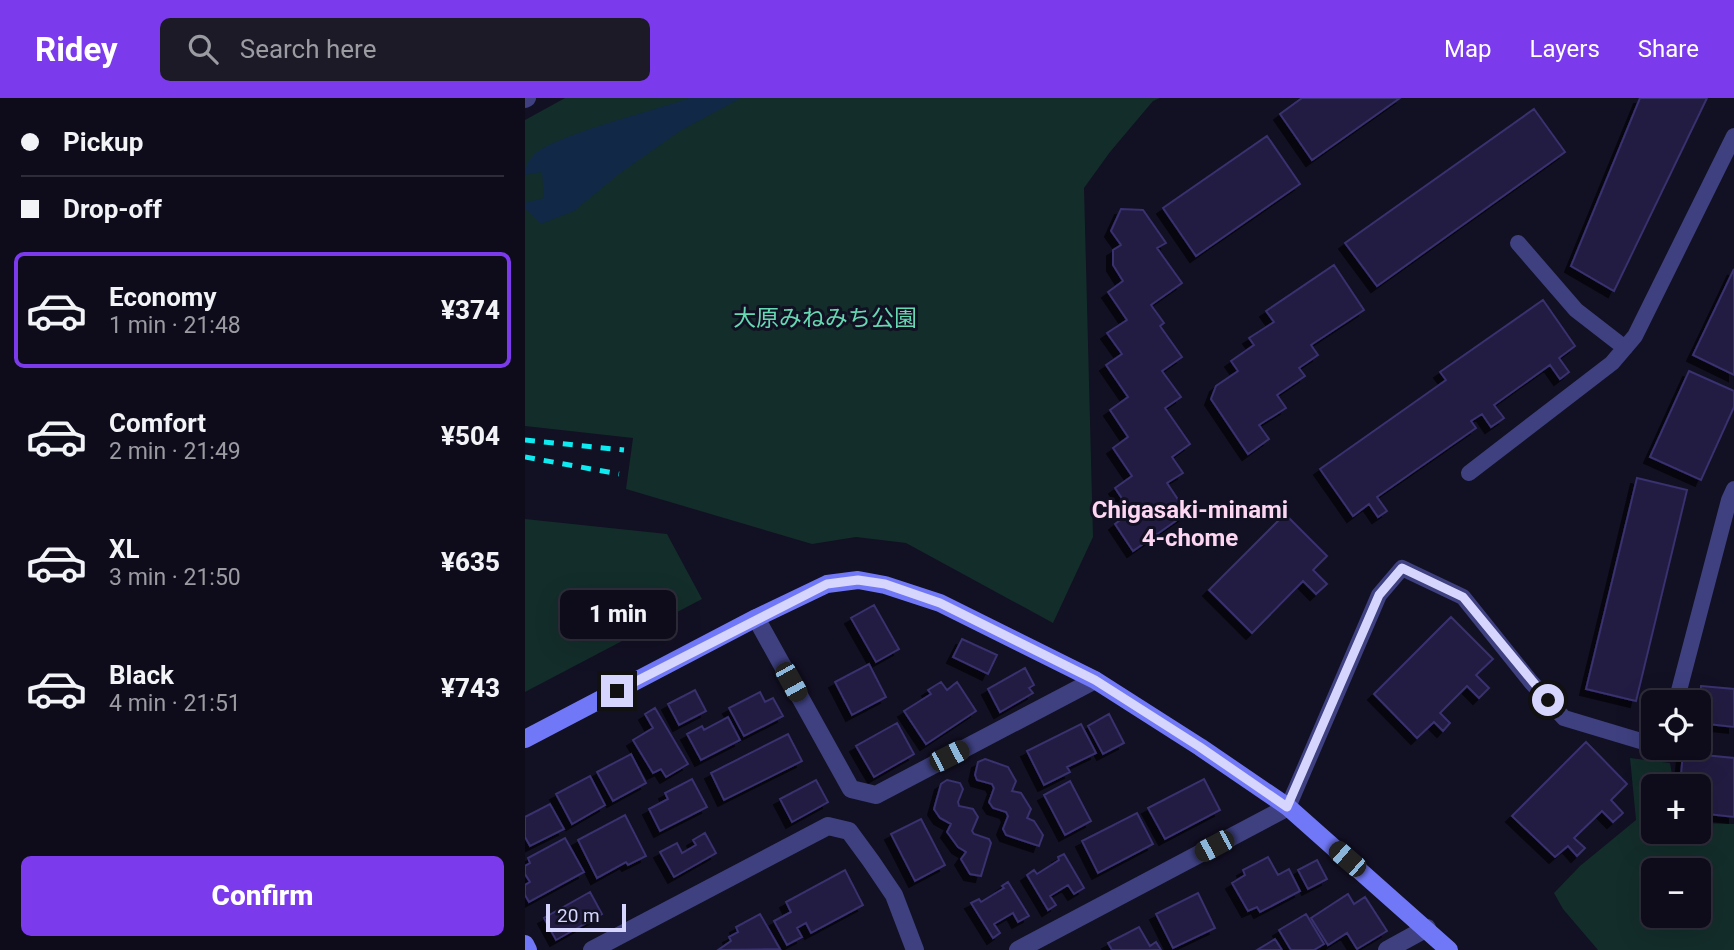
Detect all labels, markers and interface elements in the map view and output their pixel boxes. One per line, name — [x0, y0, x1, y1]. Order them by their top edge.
search box — [160, 18, 650, 81]
text: Ridey — [35, 30, 118, 69]
icon: search — [184, 30, 222, 68]
text: Search here — [240, 34, 376, 64]
text: Map — [1444, 35, 1492, 63]
text: Layers — [1530, 35, 1600, 63]
text: Share — [1638, 35, 1699, 63]
text: Pickup — [63, 127, 143, 157]
text: Drop-off — [63, 194, 162, 224]
icon: car — [25, 279, 88, 342]
text: Economy — [109, 282, 216, 312]
text: ¥374 — [441, 295, 500, 325]
park label: 大原みねみち公園 — [733, 305, 917, 332]
text: 1 min · 21:48 — [109, 312, 241, 339]
icon: car — [25, 405, 88, 468]
text: Comfort — [109, 408, 206, 438]
text: ¥504 — [441, 421, 500, 451]
text: 2 min · 21:49 — [109, 438, 241, 465]
district label: Chigasaki-minami 4-chome — [1092, 496, 1288, 552]
icon: car — [25, 531, 88, 594]
text: XL — [109, 534, 140, 564]
text: ¥635 — [441, 547, 500, 577]
text: 3 min · 21:50 — [109, 564, 241, 591]
callout: 1 min — [559, 589, 675, 638]
text: 1 min — [589, 601, 647, 628]
icon: car — [25, 657, 88, 720]
car — [772, 659, 811, 705]
text: Black — [109, 660, 174, 690]
text: ¥743 — [441, 673, 500, 703]
route end — [601, 675, 633, 707]
route start — [1532, 684, 1564, 716]
text: 4 min · 21:51 — [109, 690, 241, 717]
map controls — [1641, 690, 1711, 928]
button: locate — [1641, 690, 1711, 760]
car — [926, 737, 973, 775]
button: + — [1641, 774, 1711, 844]
car — [1191, 827, 1238, 865]
car — [1325, 837, 1370, 881]
button: Confirm — [21, 856, 504, 936]
button: − — [1641, 858, 1711, 928]
scale bar — [546, 901, 627, 933]
text: 20 m — [557, 904, 600, 927]

